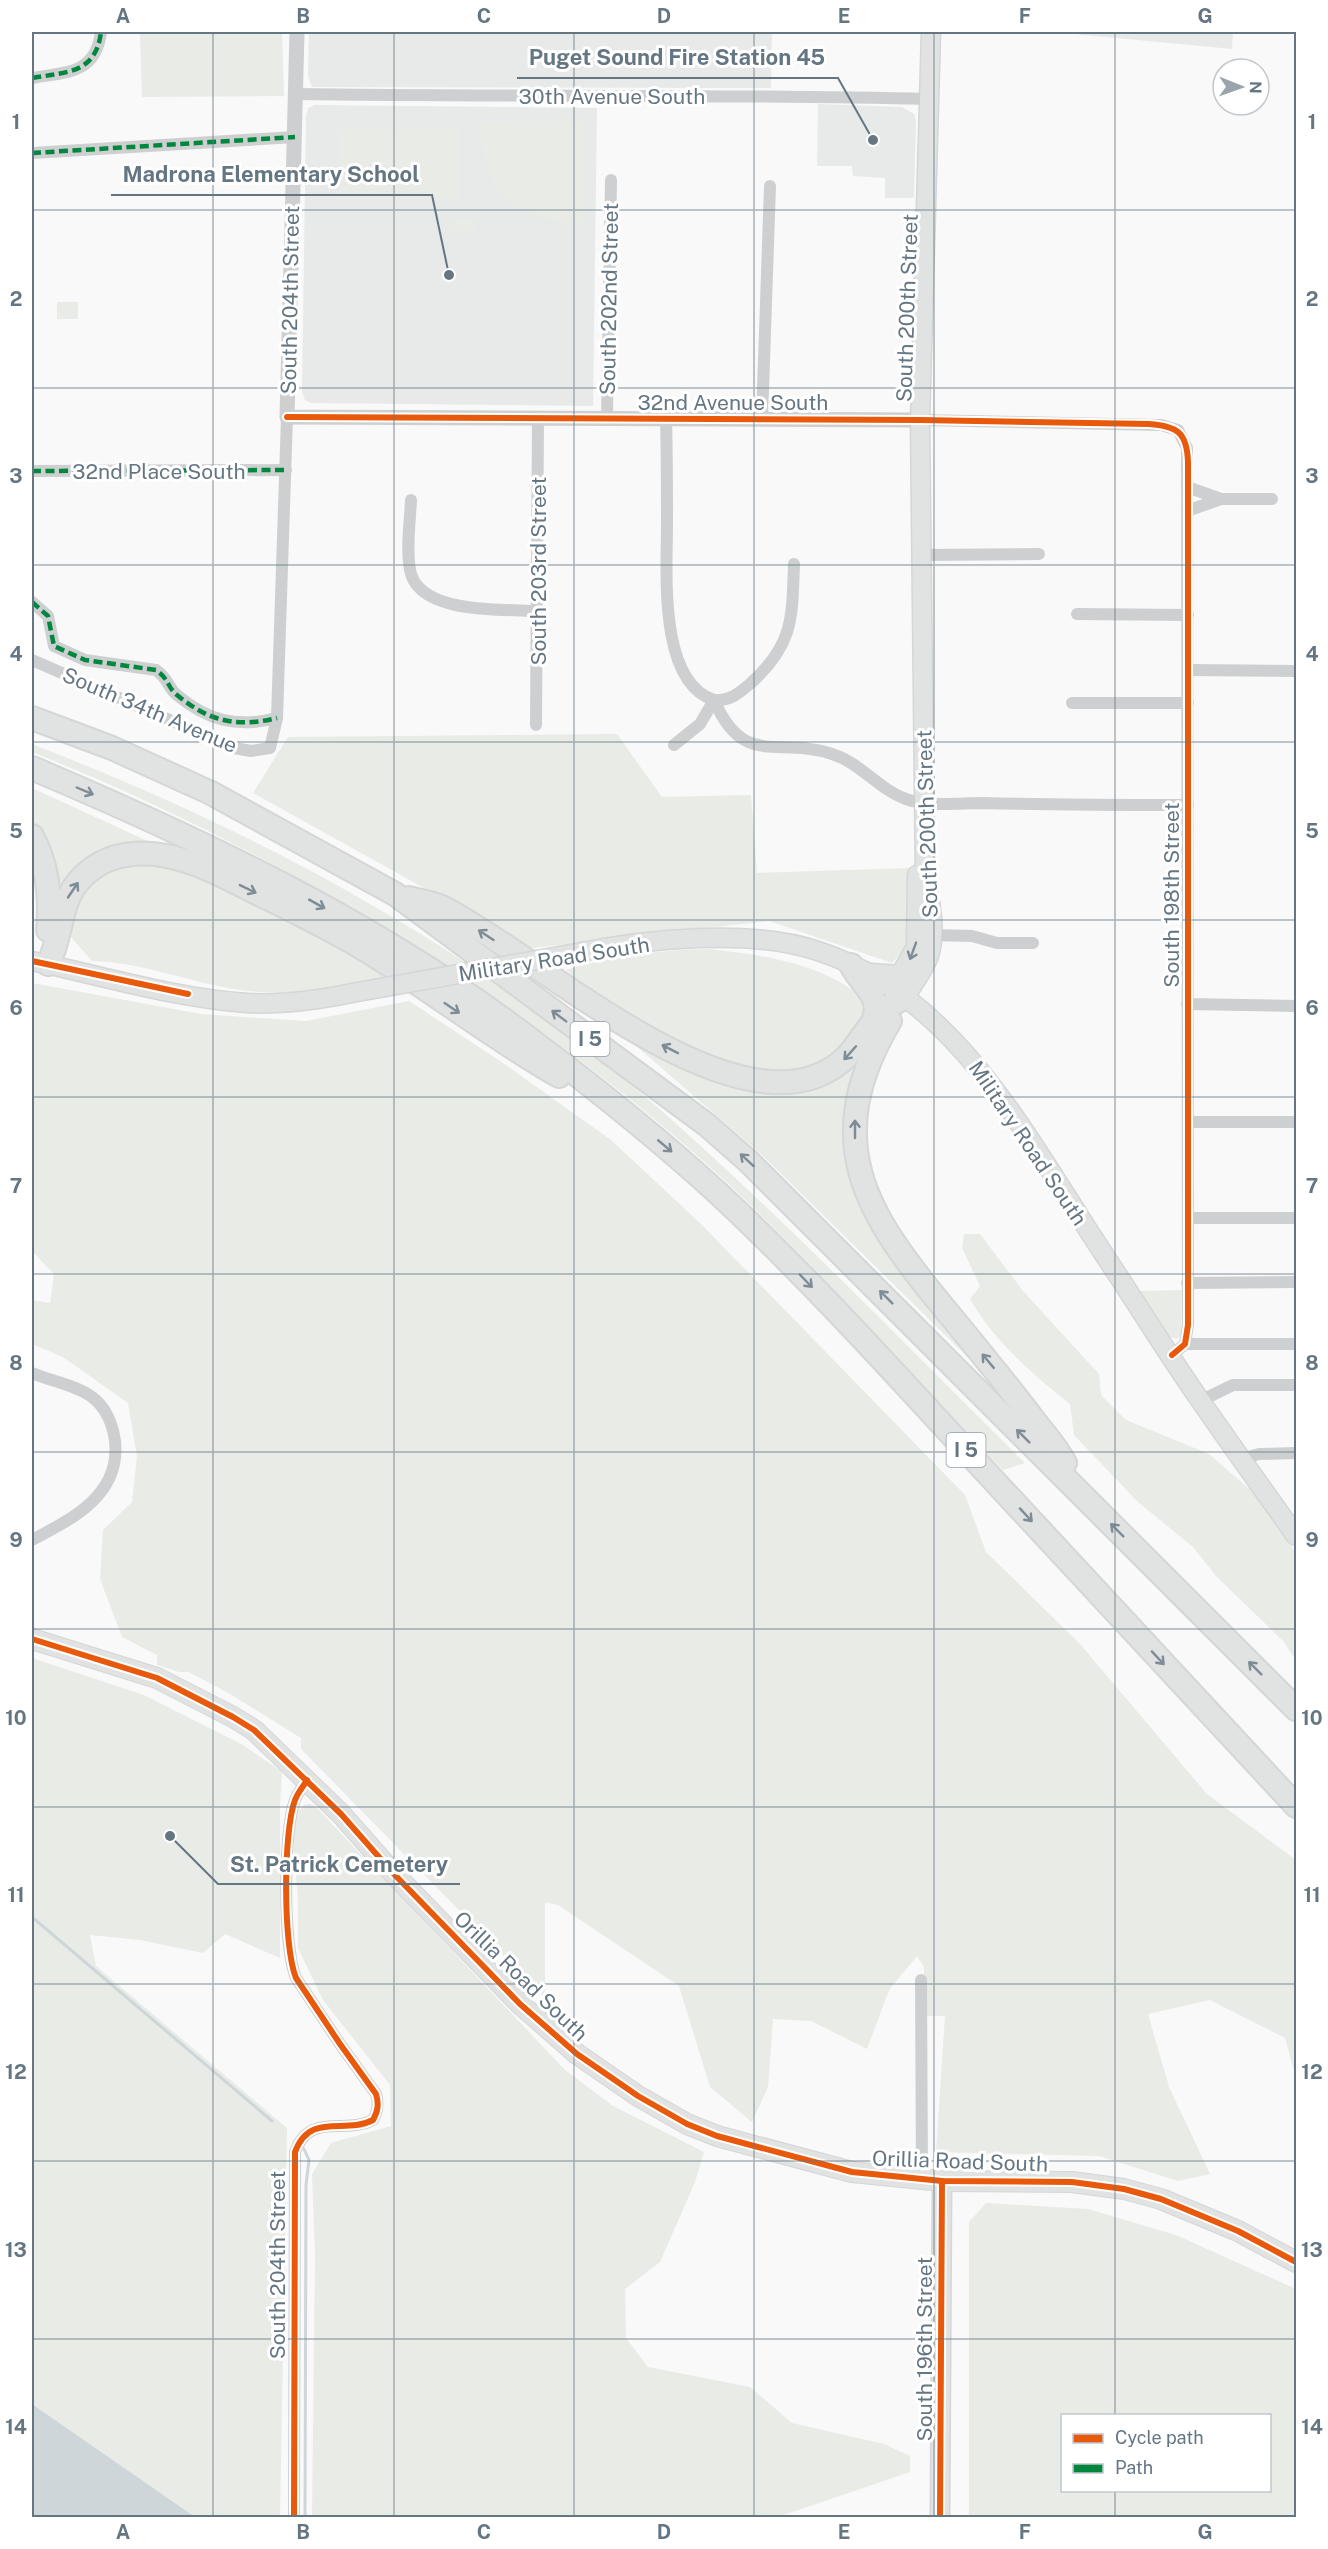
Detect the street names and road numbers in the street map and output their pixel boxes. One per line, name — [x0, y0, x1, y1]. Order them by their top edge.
street label: 30th Avenue South — [519, 84, 705, 109]
street label: South 202nd Street — [595, 203, 623, 395]
street label: South 204th Street — [276, 205, 304, 395]
street label: South 200th Street — [891, 213, 923, 403]
street label: 32nd Avenue South — [638, 390, 828, 415]
street label: 32nd Place South — [72, 459, 246, 484]
street label: South 203rd Street — [526, 477, 551, 665]
street label: South 34th Avenue — [59, 662, 241, 758]
street label: South 200th Street — [911, 729, 943, 919]
street label: South 198th Street — [1159, 802, 1184, 988]
street label: Military Road South — [457, 932, 651, 986]
road number: I 5 — [570, 1022, 610, 1056]
street label: Military Road South — [964, 1056, 1092, 1230]
road number: I 5 — [946, 1433, 986, 1467]
street label: Orillia Road South — [449, 1906, 593, 2046]
street label: Orillia Road South — [871, 2145, 1049, 2177]
street label: South 204th Street — [265, 2171, 290, 2359]
street label: South 196th Street — [912, 2257, 937, 2441]

